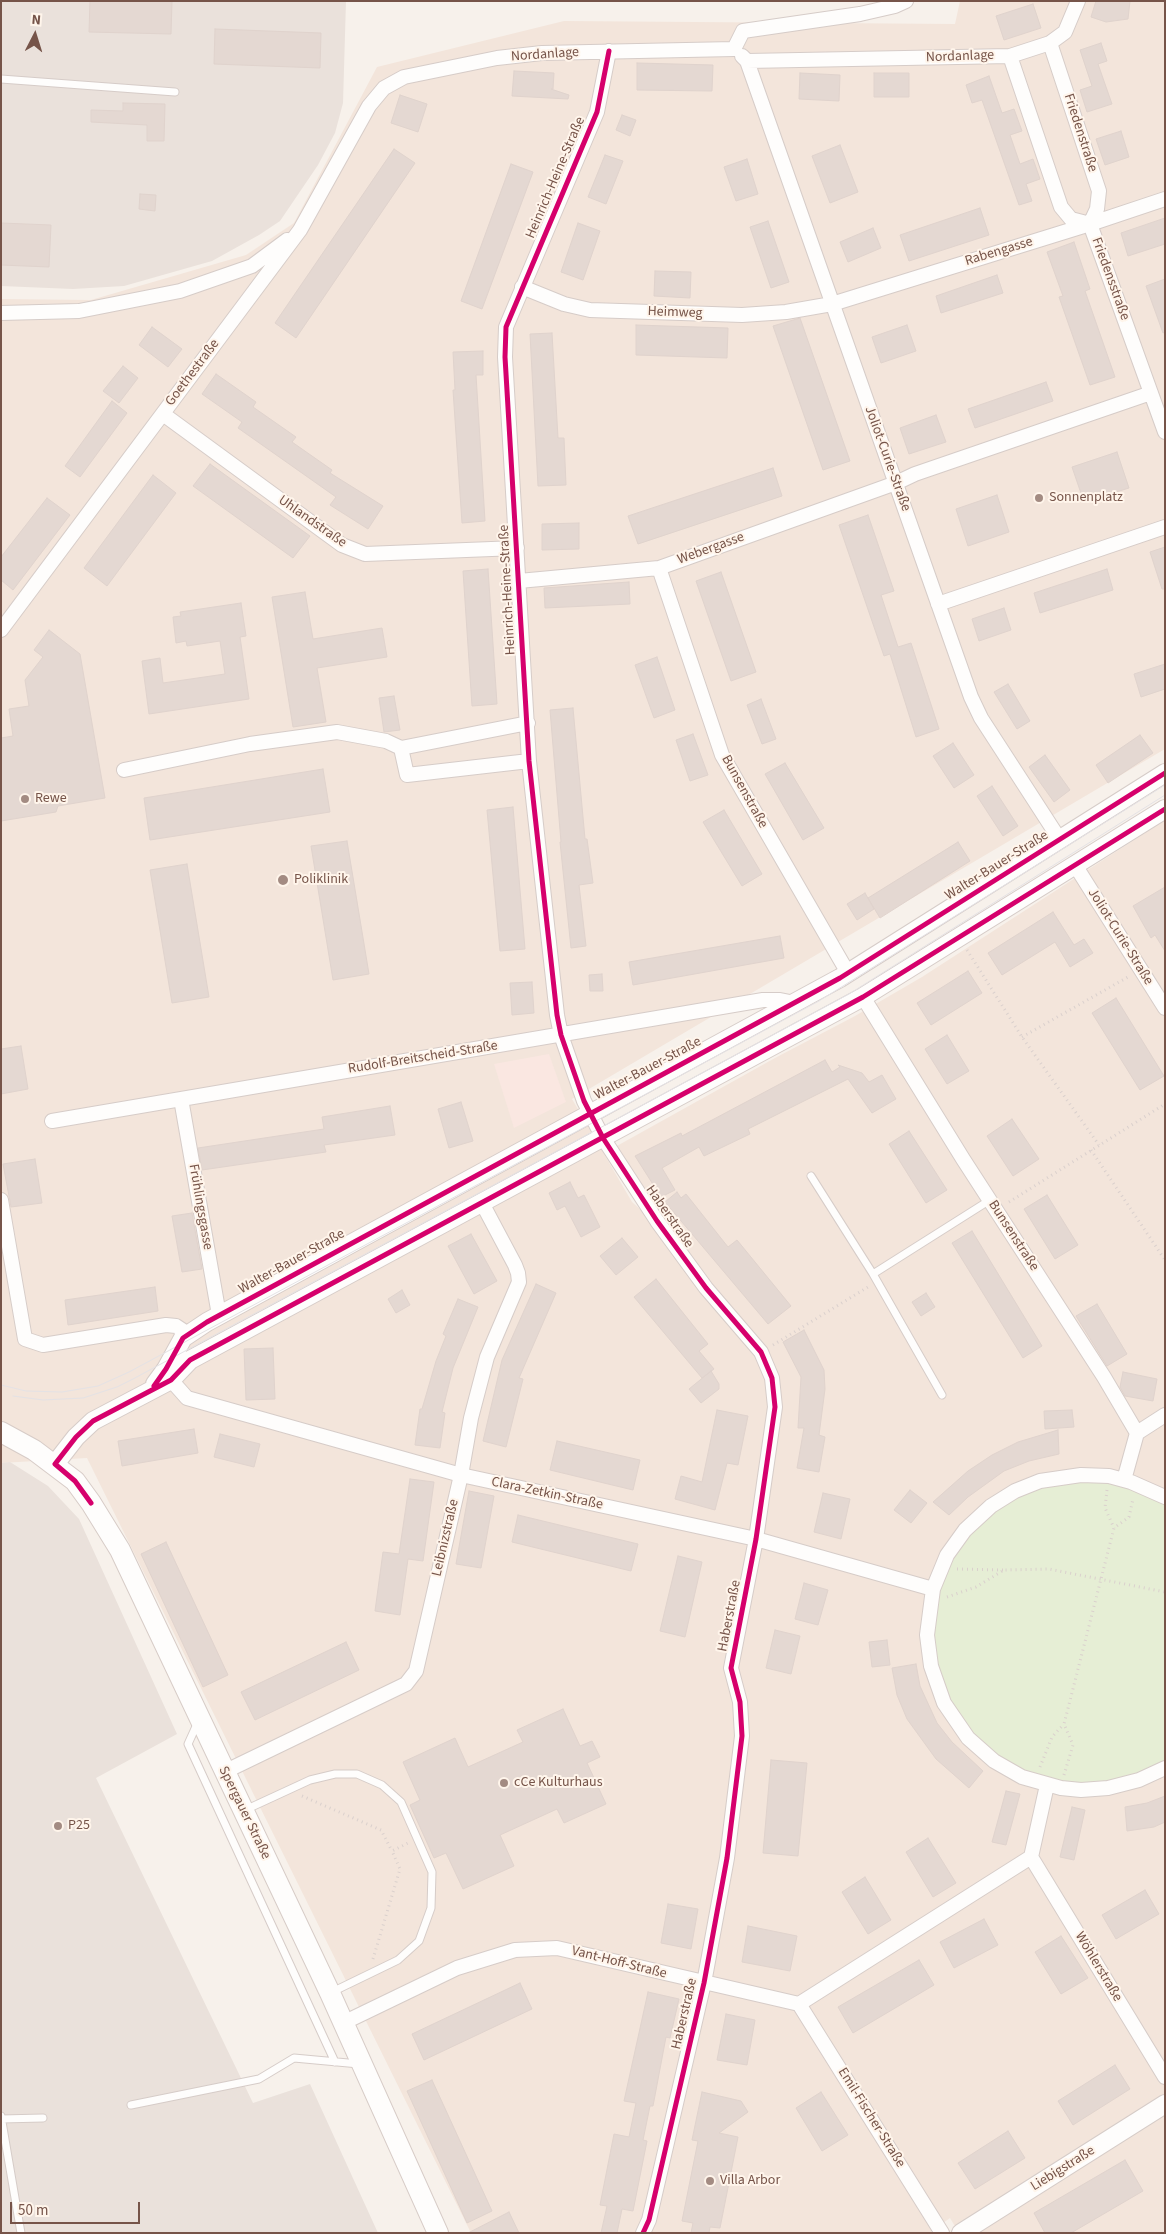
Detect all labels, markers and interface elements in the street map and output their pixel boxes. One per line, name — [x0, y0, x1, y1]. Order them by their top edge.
north arrow — [10, 10, 60, 60]
text: N — [31, 10, 42, 30]
street label: Nordanlage — [510, 44, 580, 66]
street label: Nordanlage — [926, 47, 994, 67]
street label: Friedenstraße — [1059, 92, 1101, 174]
street label: Heinrich-Heine-Straße — [523, 115, 589, 241]
street label: Rabengasse — [963, 234, 1035, 270]
street label: Friedensstraße — [1087, 235, 1133, 323]
street label: Heimweg — [647, 304, 703, 322]
street label: Goethestraße — [162, 336, 224, 410]
street label: Joliot-Curie-Straße — [860, 404, 914, 514]
place label: Sonnenplatz — [1049, 490, 1123, 506]
street label: Uhlandstraße — [275, 492, 349, 552]
marker: Sonnenplatz — [1033, 492, 1045, 504]
street label: Heinrich-Heine-Straße — [496, 524, 520, 656]
street label: Webergasse — [675, 529, 747, 569]
street label: Bunsenstraße — [717, 753, 771, 831]
place label: Rewe — [35, 791, 67, 807]
marker: Rewe — [19, 793, 31, 805]
street label: Walter-Bauer-Straße — [942, 827, 1052, 905]
place label: Poliklinik — [294, 872, 348, 888]
marker: Poliklinik — [276, 873, 290, 887]
street label: Joliot-Curie-Straße — [1084, 886, 1156, 988]
street label: Walter-Bauer-Straße — [592, 1034, 704, 1104]
street label: Rudolf-Breitscheid-Straße — [347, 1038, 499, 1078]
street label: Frühlingsgasse — [184, 1163, 216, 1251]
street label: Haberstraße — [641, 1182, 697, 1252]
street label: Bunsenstraße — [984, 1198, 1042, 1274]
street label: Walter-Bauer-Straße — [236, 1226, 348, 1298]
street label: Clara-Zetkin-Straße — [490, 1474, 604, 1514]
street label: Leibnizstraße — [429, 1498, 463, 1578]
street label: Haberstraße — [715, 1579, 745, 1653]
street label: Spergauer Straße — [214, 1764, 274, 1862]
place label: cCe Kulturhaus — [514, 1775, 603, 1791]
marker: cCe Kulturhaus — [498, 1777, 510, 1789]
place label: P25 — [68, 1818, 90, 1834]
marker: P25 — [52, 1820, 64, 1832]
street label: Wöhlerstraße — [1071, 1929, 1125, 2005]
street label: Vant-Hoff-Straße — [570, 1943, 668, 1983]
street label: Haberstraße — [669, 1977, 701, 2051]
street label: Emil-Fischer-Straße — [834, 2065, 908, 2171]
street label: Liebigstraße — [1028, 2143, 1098, 2195]
place label: Villa Arbor — [720, 2173, 780, 2189]
marker: Villa Arbor — [704, 2175, 716, 2187]
scale bar — [12, 2192, 142, 2224]
text: 50 m — [18, 2200, 48, 2221]

